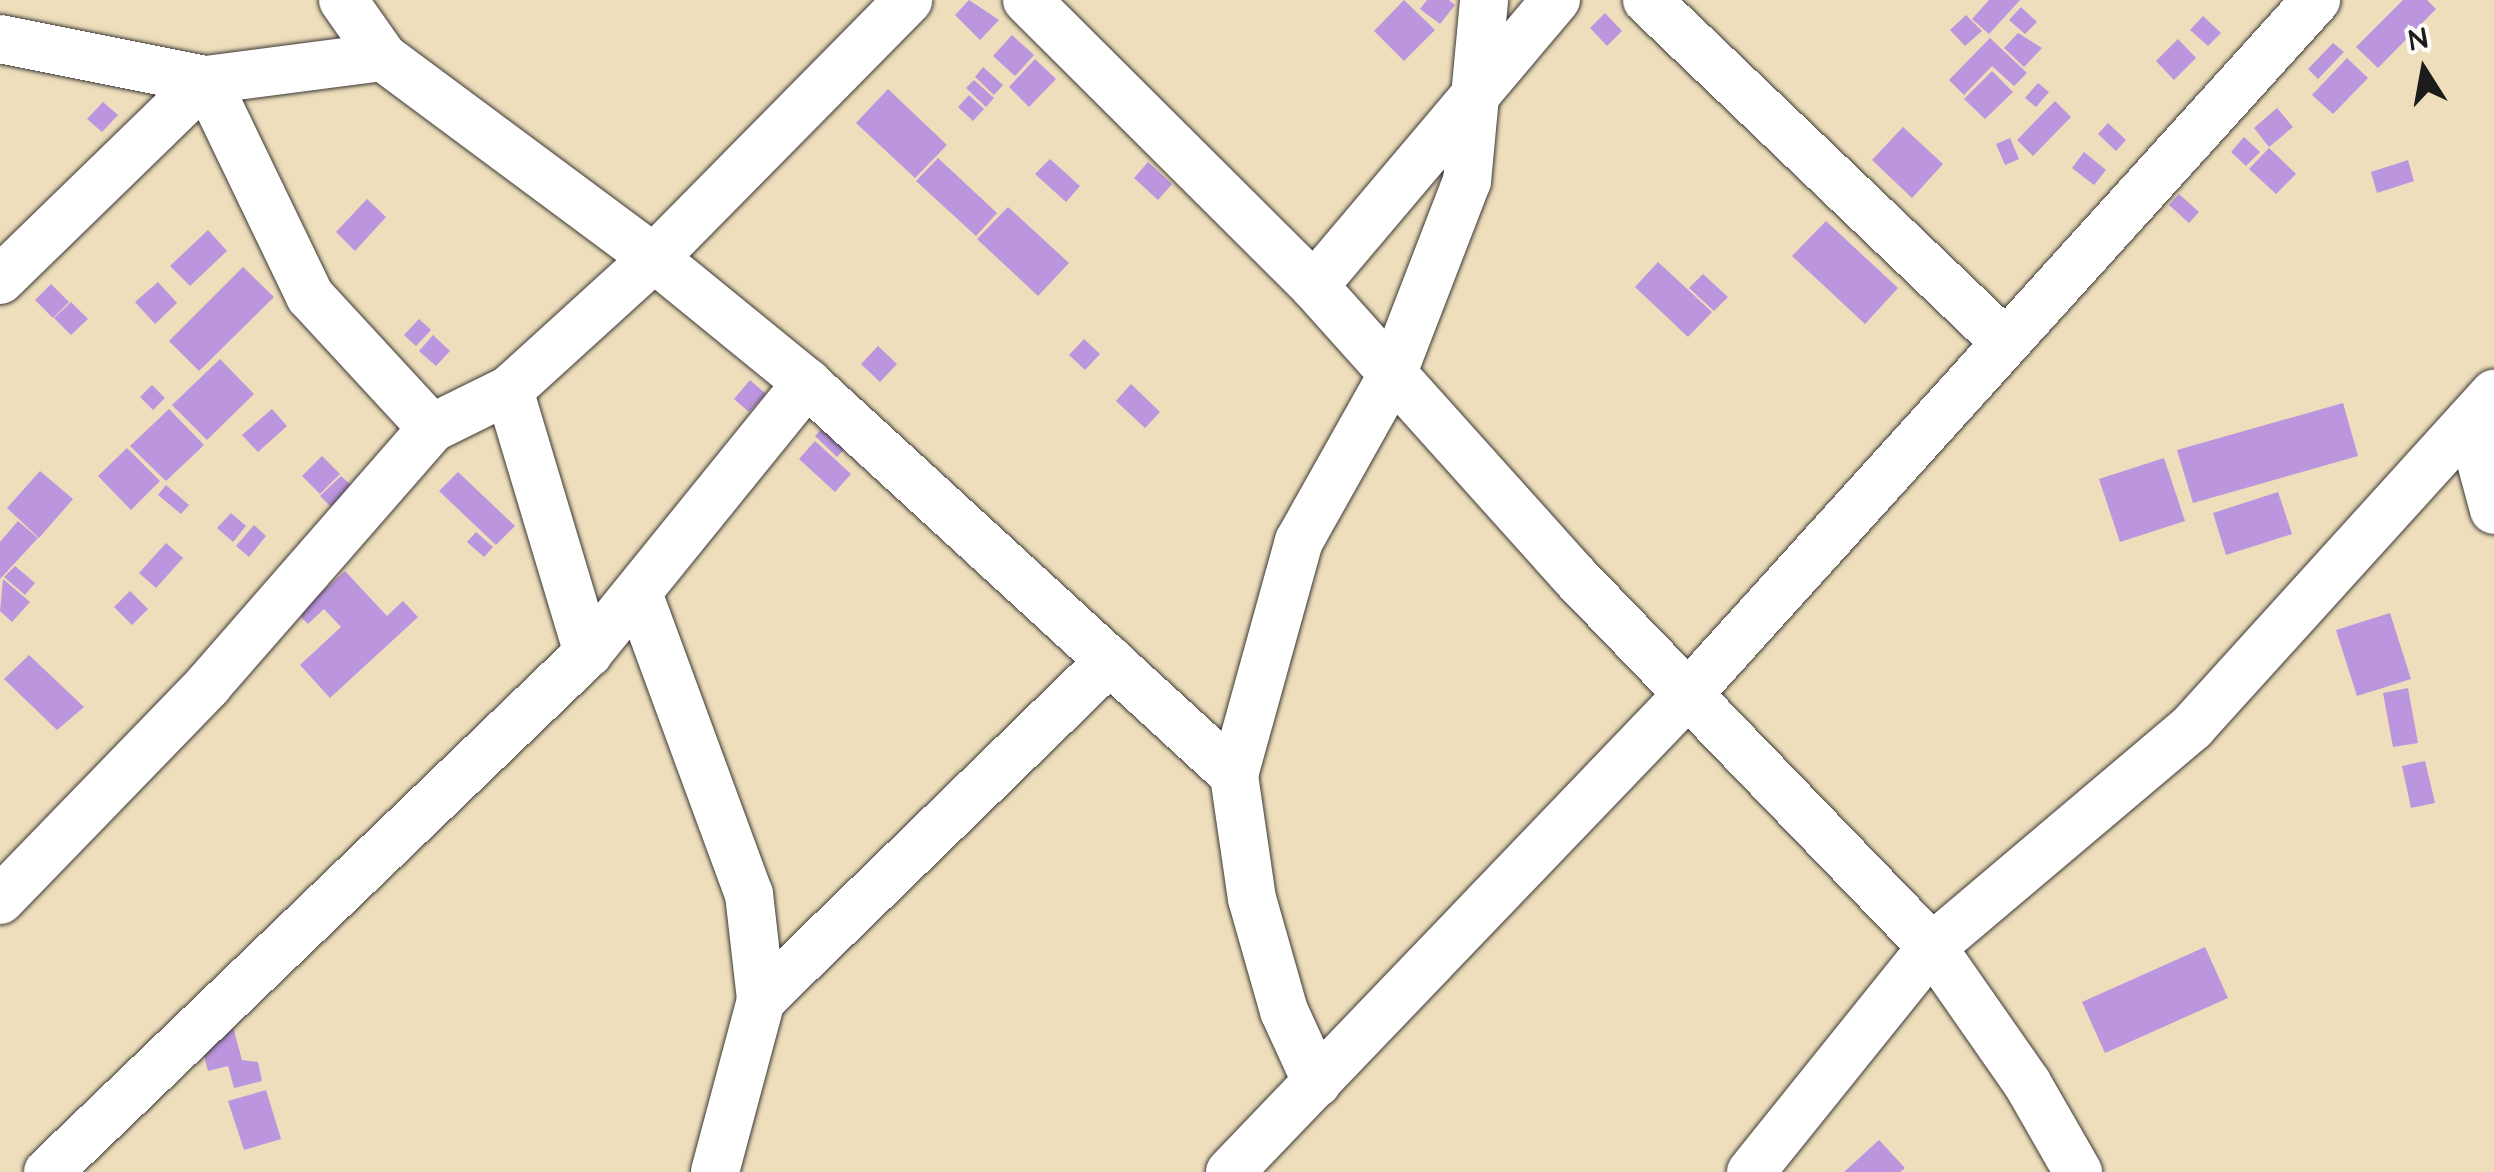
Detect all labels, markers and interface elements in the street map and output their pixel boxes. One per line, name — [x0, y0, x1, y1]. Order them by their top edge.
text: N — [2406, 19, 2431, 61]
north arrow — [2374, 20, 2474, 120]

